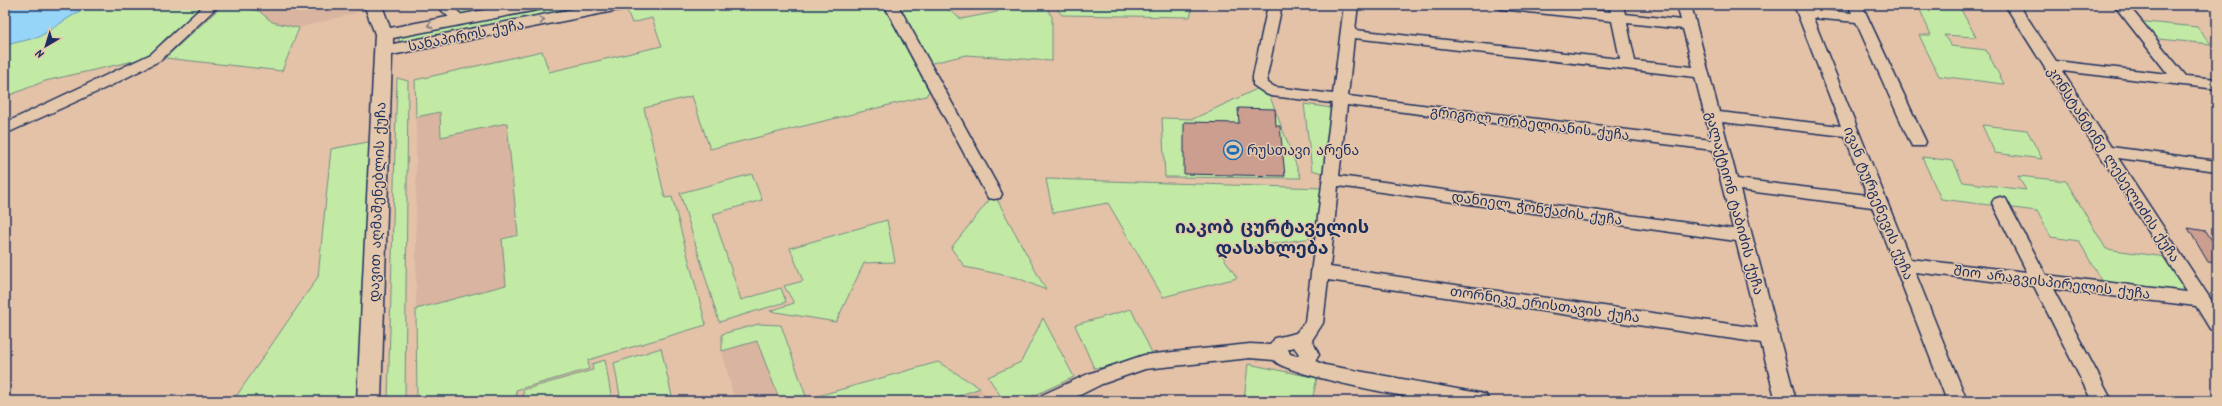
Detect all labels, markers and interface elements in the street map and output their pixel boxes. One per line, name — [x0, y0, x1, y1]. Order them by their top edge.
street label: სანაპიროს ქუჩა — [406, 14, 526, 58]
one-way arrow — [539, 16, 545, 25]
one-way arrow — [427, 21, 433, 29]
north arrow — [26, 26, 66, 66]
text: N — [32, 44, 49, 62]
street label: კონსტანტინე ლესელიძის ქუჩა — [2041, 62, 2185, 267]
street label: გრიგოლ ორბელიანის ქუჩა — [1429, 101, 1631, 147]
street label: დავით აღმაშენებლის ქუჩა — [364, 102, 392, 302]
street label: გალაქტიონ ტაბიძის ქუჩა — [1699, 109, 1769, 297]
street label: ივან ტურგენევის ქუჩა — [1837, 123, 1919, 283]
sports icon: რუსთავი არენა — [1222, 139, 1244, 161]
place label: რუსთავი არენა — [1247, 140, 1359, 162]
street label: დანიელ ჭონქაძის ქუჩა — [1450, 186, 1624, 232]
district label: იაკობ ცურტაველის დასახლება — [1175, 214, 1369, 264]
street label: შიო არაგვისპირელის ქუჩა — [1952, 260, 2152, 306]
street label: თორნიკე ერისთავის ქუჩა — [1448, 281, 1641, 329]

